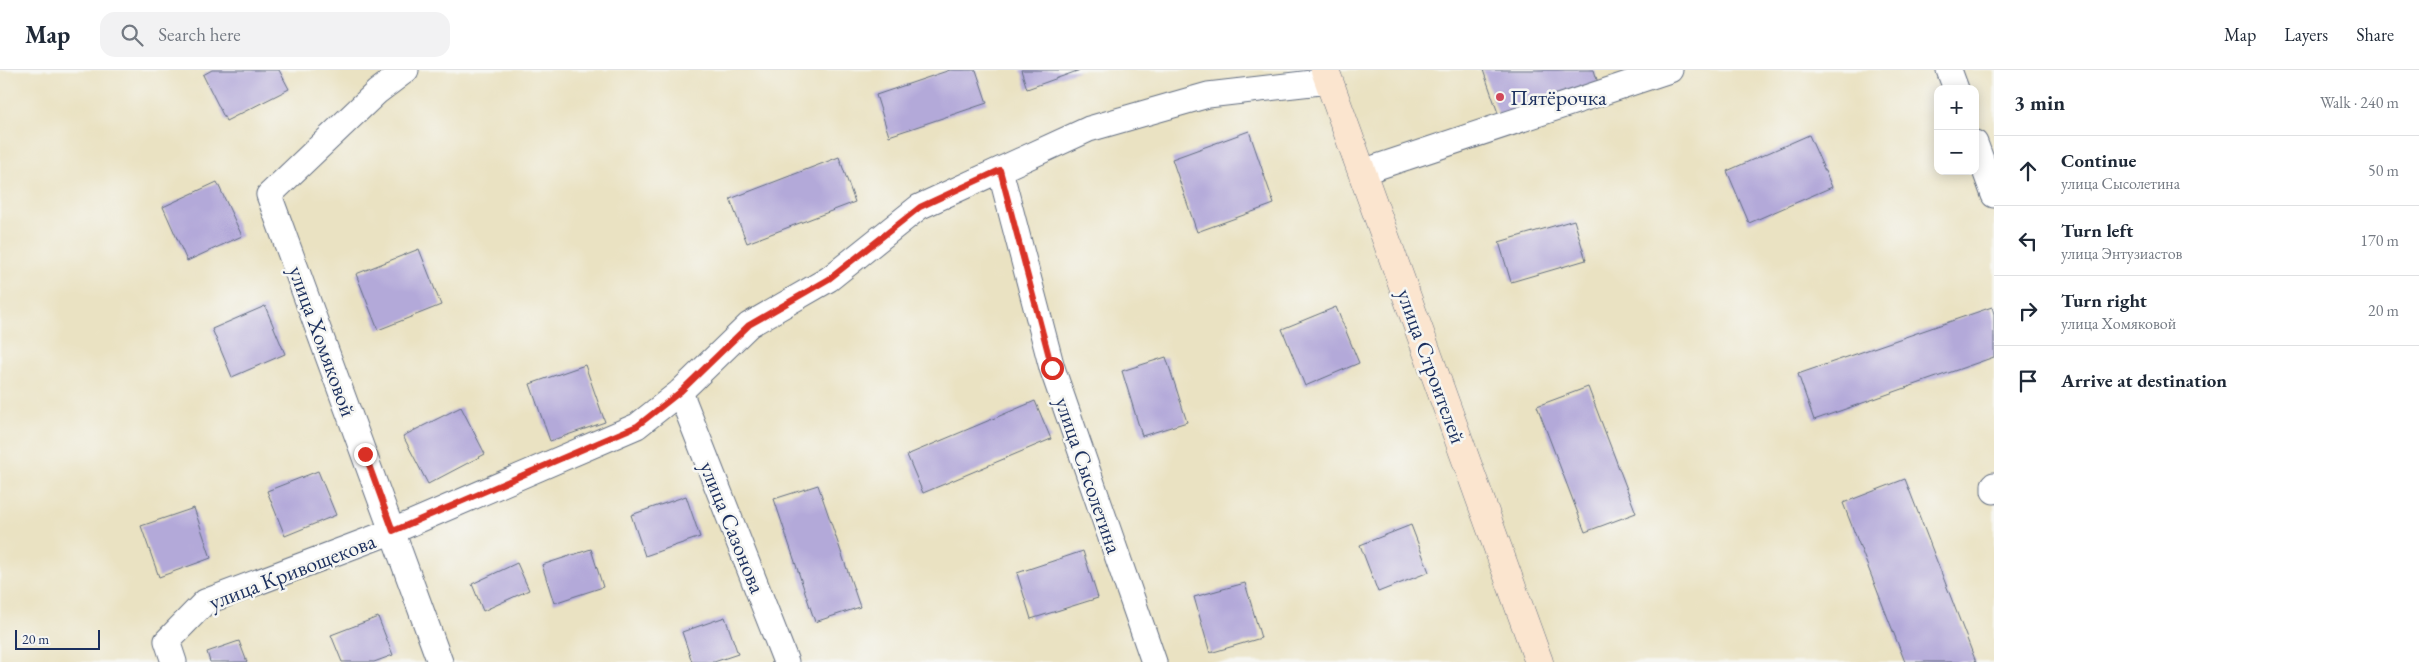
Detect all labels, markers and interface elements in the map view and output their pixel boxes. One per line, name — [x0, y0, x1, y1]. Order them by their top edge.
search box — [100, 12, 450, 57]
text: Map — [25, 19, 70, 50]
icon: search — [118, 21, 146, 49]
text: Search here — [158, 22, 241, 47]
text: Map — [2224, 23, 2256, 46]
text: Layers — [2284, 23, 2328, 46]
text: Share — [2356, 23, 2394, 46]
place label: Пятёрочка — [1510, 83, 1607, 112]
map controls — [1934, 85, 1979, 175]
button: + — [1934, 85, 1979, 130]
text: 3 min — [2014, 89, 2065, 116]
marker: Пятёрочка — [1494, 91, 1506, 103]
text: Walk · 240 m — [2320, 92, 2399, 113]
button: − — [1934, 130, 1979, 175]
text: Continue — [2061, 148, 2136, 173]
icon: ahead — [2014, 157, 2042, 185]
text: 50 m — [2368, 160, 2399, 181]
text: улица Сысолетина — [2061, 173, 2180, 194]
text: Turn left — [2061, 218, 2133, 243]
icon: left — [2014, 227, 2042, 255]
text: 170 m — [2360, 230, 2399, 251]
text: улица Энтузиастов — [2061, 243, 2182, 264]
street label: улица Хомяковой — [282, 262, 363, 421]
street label: улица Строителей — [1390, 285, 1473, 448]
text: Turn right — [2061, 288, 2147, 313]
icon: right — [2014, 297, 2042, 325]
text: 20 m — [2368, 300, 2399, 321]
text: улица Хомяковой — [2061, 313, 2176, 334]
route start — [1041, 357, 1064, 380]
icon: arrive — [2014, 367, 2042, 395]
text: Arrive at destination — [2061, 368, 2227, 393]
street label: улица Сысолетина — [1048, 393, 1129, 557]
route end — [354, 443, 377, 466]
street label: улица Сазонова — [693, 457, 772, 598]
street label: улица Кривощекова — [205, 526, 380, 617]
scale bar — [15, 627, 100, 650]
text: 20 m — [22, 630, 49, 648]

